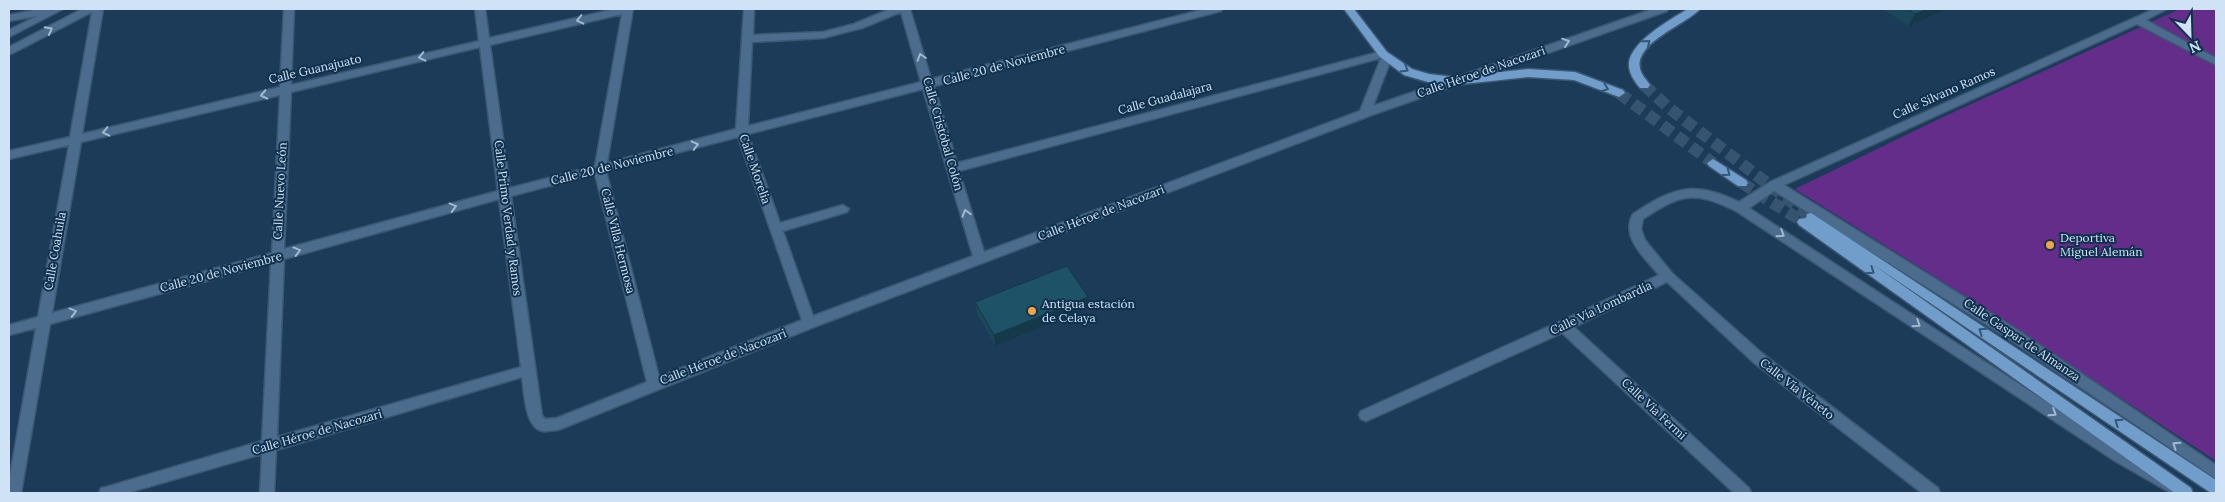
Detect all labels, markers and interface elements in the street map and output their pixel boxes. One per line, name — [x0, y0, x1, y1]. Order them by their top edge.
north arrow — [2165, 10, 2215, 60]
one-way arrow — [576, 14, 585, 25]
one-way arrow — [44, 26, 53, 36]
text: N — [2186, 37, 2204, 57]
one-way arrow — [1562, 38, 1570, 48]
one-way arrow — [1641, 40, 1650, 49]
street label: Calle 20 de Noviembre — [941, 41, 1067, 88]
street label: Calle Héroe de Nacozari — [1415, 43, 1547, 101]
street label: Calle Guanajuato — [267, 51, 363, 86]
one-way arrow — [418, 51, 427, 62]
one-way arrow — [916, 53, 926, 61]
one-way arrow — [1400, 63, 1409, 73]
street label: Calle Silvano Ramos — [1890, 63, 1998, 122]
street label: Calle Cristóbal Colón — [920, 75, 967, 192]
street label: Calle Guadalajara — [1116, 78, 1214, 117]
one-way arrow — [1600, 82, 1609, 92]
one-way arrow — [259, 89, 268, 100]
one-way arrow — [101, 126, 110, 137]
street label: Calle Morelia — [736, 132, 774, 206]
street label: Calle Primo Verdad y Ramos — [492, 139, 526, 297]
one-way arrow — [691, 140, 700, 151]
street label: Calle Nuevo León — [269, 142, 290, 240]
street label: Calle 20 de Noviembre — [549, 143, 675, 188]
one-way arrow — [1722, 167, 1731, 176]
street label: Calle Héroe de Nacozari — [1035, 181, 1166, 244]
street label: Calle Villa Hermosa — [598, 187, 639, 295]
one-way arrow — [449, 203, 457, 213]
one-way arrow — [962, 209, 972, 217]
street label: Calle Coahuila — [40, 210, 69, 291]
one-way arrow — [1776, 228, 1785, 238]
place label: Deportiva Miguel Alemán — [2060, 230, 2143, 259]
marker: Deportiva Miguel Alemán — [2044, 239, 2056, 251]
one-way arrow — [292, 246, 300, 256]
street label: Calle 20 de Noviembre — [158, 248, 284, 295]
one-way arrow — [1866, 264, 1875, 274]
street label: Calle Vía Lombardía — [1547, 277, 1654, 338]
street label: Calle Gaspar de Almanza — [1961, 295, 2083, 384]
place label: Antigua estación de Celaya — [1041, 296, 1135, 325]
marker: Antigua estación de Celaya — [1026, 305, 1038, 317]
one-way arrow — [68, 308, 76, 318]
one-way arrow — [1911, 317, 1920, 327]
street label: Calle Héroe de Nacozari — [657, 325, 788, 388]
one-way arrow — [1979, 328, 1988, 337]
street label: Calle Vía Véneto — [1757, 355, 1838, 422]
street label: Calle Vía Fermi — [1619, 375, 1690, 443]
street label: Calle Héroe de Nacozari — [250, 406, 384, 457]
one-way arrow — [2047, 406, 2056, 416]
one-way arrow — [2114, 418, 2123, 428]
one-way arrow — [2173, 442, 2182, 451]

